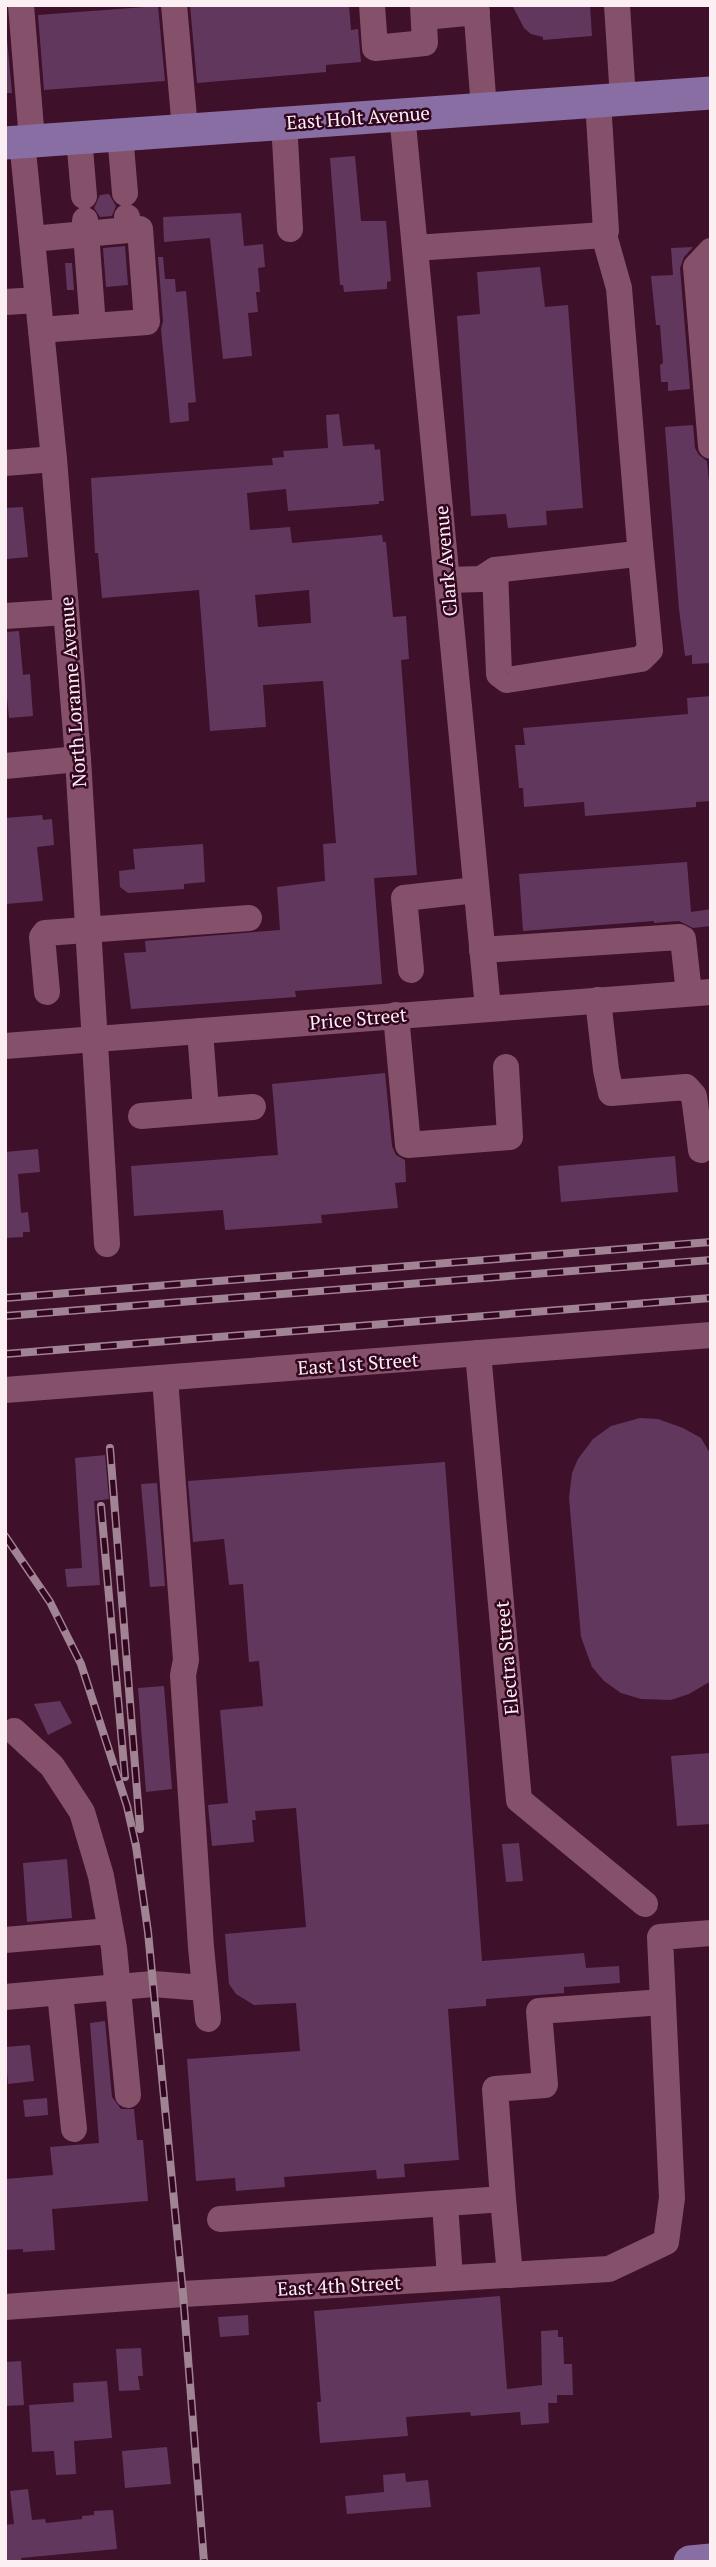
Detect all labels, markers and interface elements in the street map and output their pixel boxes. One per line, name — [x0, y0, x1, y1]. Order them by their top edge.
street label: East Holt Avenue — [285, 100, 431, 134]
street label: Clark Avenue — [428, 505, 462, 617]
street label: North Loranne Avenue — [53, 596, 91, 788]
street label: Price Street — [308, 1001, 408, 1035]
street label: East 1st Street — [297, 1346, 419, 1380]
street label: Electra Street — [489, 1600, 523, 1716]
street label: East 4th Street — [276, 2269, 402, 2301]

